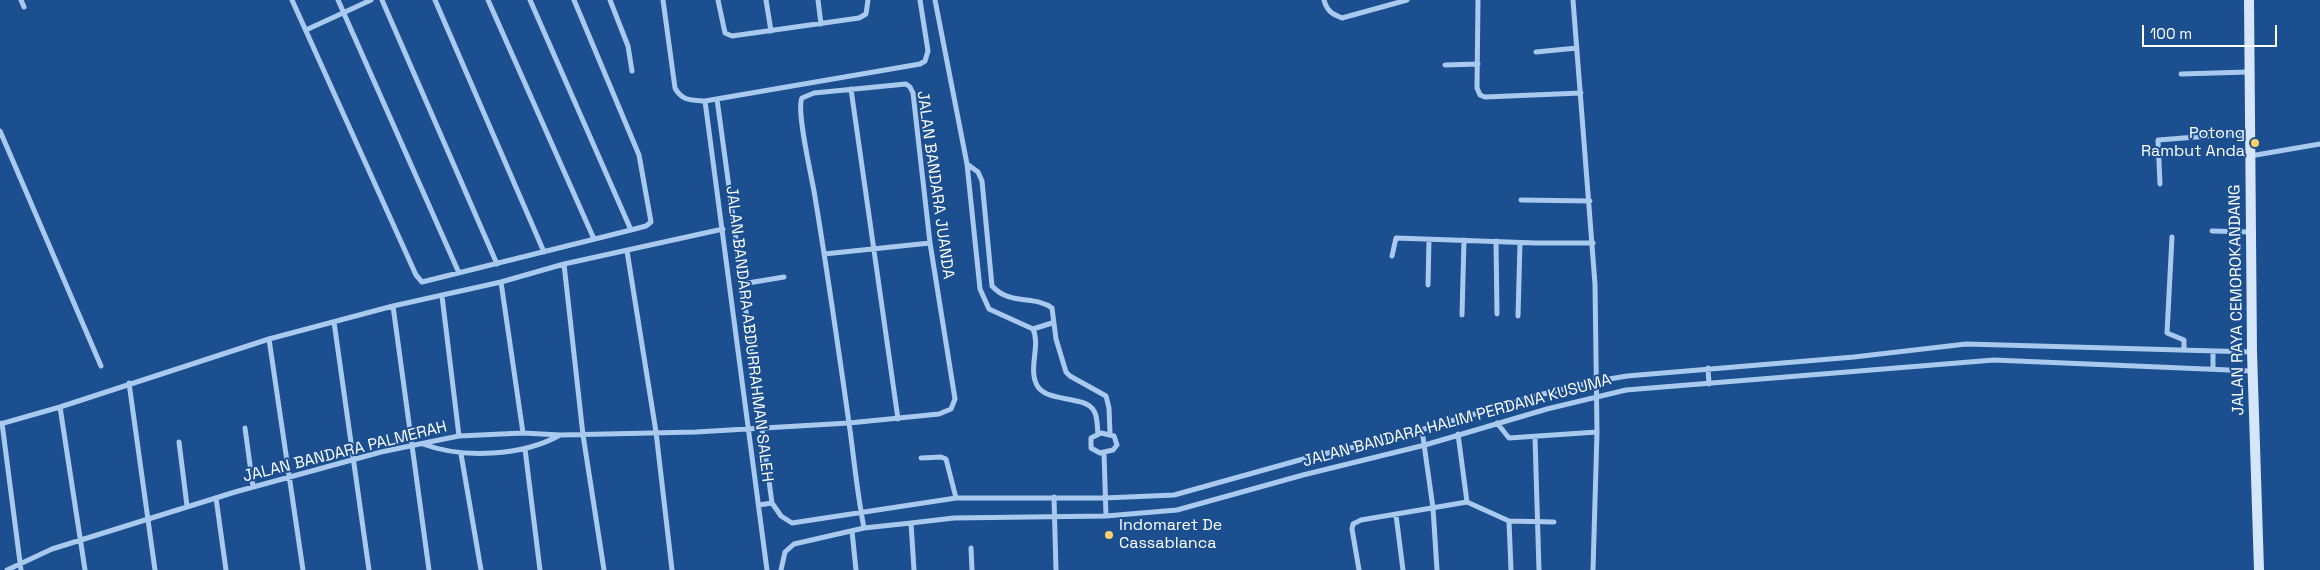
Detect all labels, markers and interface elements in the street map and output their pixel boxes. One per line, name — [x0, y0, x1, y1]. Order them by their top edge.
scale bar — [2145, 15, 2280, 47]
text: 100 m — [2150, 24, 2192, 43]
street label: JALAN BANDARA JUANDA — [912, 90, 958, 280]
place label: Potong Rambut Anda — [2141, 124, 2245, 162]
marker: Potong Rambut Anda — [2249, 137, 2261, 149]
street label: JALAN RAYA CEMOROKANDANG — [2225, 184, 2249, 416]
street label: JALAN BANDARA ABDURRAHMAN SALEH — [721, 185, 777, 483]
street label: JALAN BANDARA HALIM PERDANA KUSUMA — [1301, 370, 1613, 472]
street label: JALAN BANDARA PALMERAH — [241, 417, 449, 487]
place label: Indomaret De Cassablanca — [1119, 516, 1222, 554]
marker: Indomaret De Cassablanca — [1103, 529, 1115, 541]

